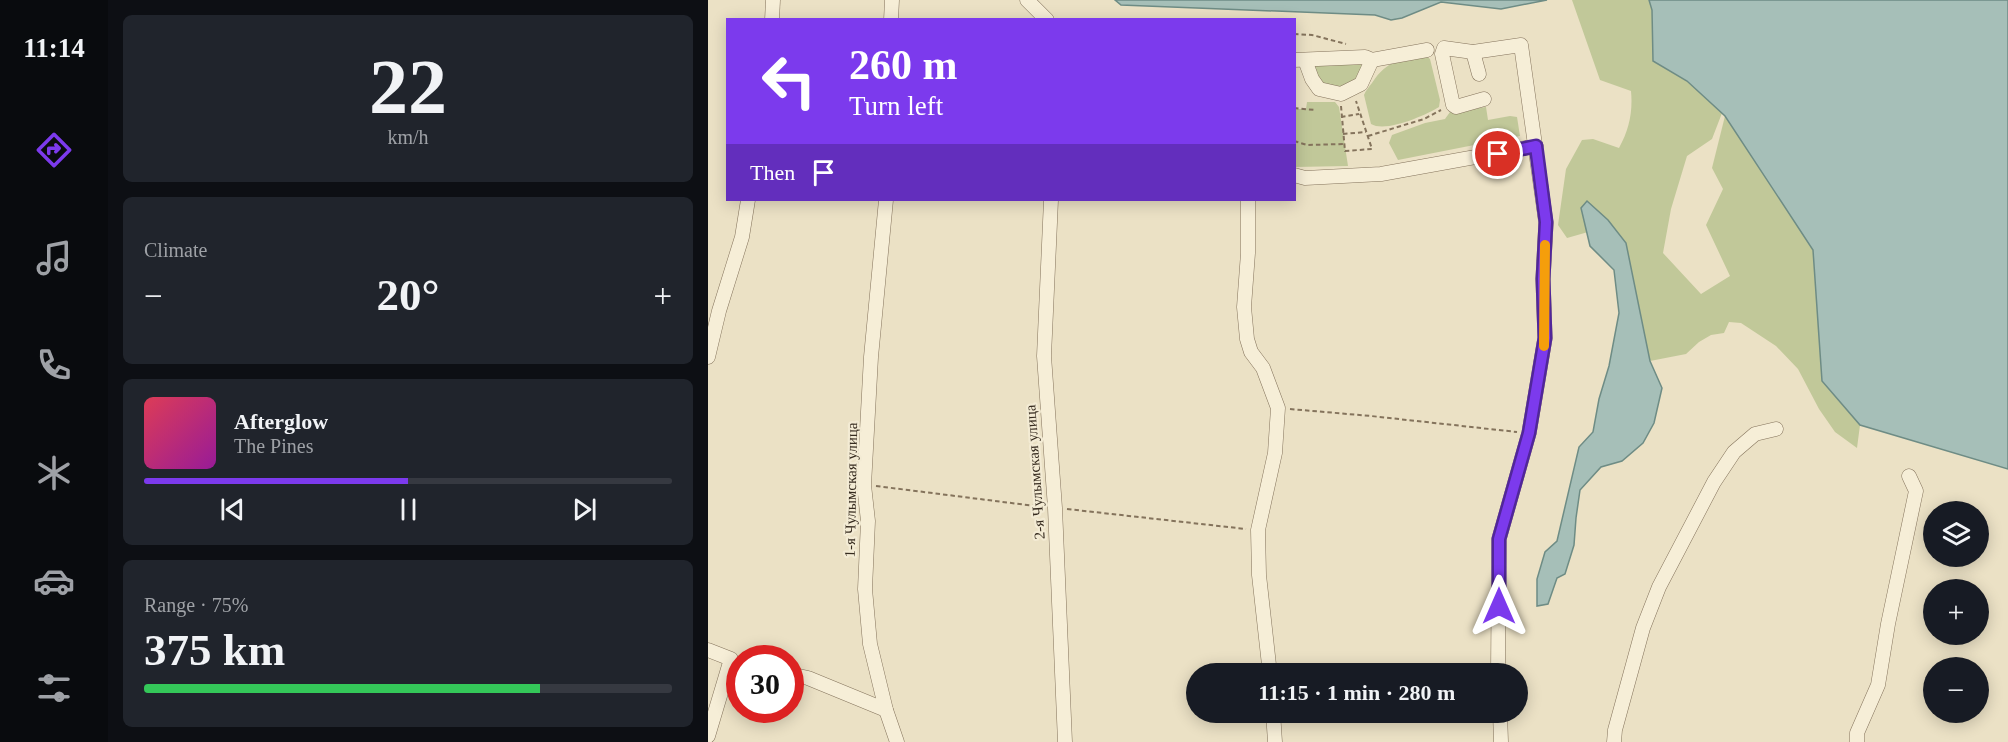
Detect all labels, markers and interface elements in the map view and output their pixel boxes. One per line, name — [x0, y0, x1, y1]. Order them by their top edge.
text: 11:14 — [23, 33, 85, 63]
icon: left — [750, 42, 828, 120]
text: 260 m — [849, 42, 958, 88]
text: 22 — [369, 43, 447, 130]
text: Turn left — [849, 91, 943, 121]
text: km/h — [387, 126, 429, 148]
pin — [1472, 128, 1523, 179]
icon: directions — [33, 129, 75, 171]
icon: arrive — [1481, 137, 1514, 170]
icon: arrive — [807, 156, 840, 189]
text: Then — [750, 160, 795, 185]
icon: music — [33, 237, 75, 279]
text: Climate — [144, 239, 207, 261]
text: 20° — [377, 270, 440, 320]
text: − — [144, 278, 163, 314]
text: + — [653, 278, 672, 314]
icon: phone — [33, 344, 75, 386]
street label: 2-я Чулымская улица — [1022, 404, 1048, 540]
text: Afterglow — [234, 409, 328, 434]
street label: 1-я Чулымская улица — [842, 422, 860, 558]
text: The Pines — [234, 435, 313, 457]
icon: climate — [33, 452, 75, 494]
icon: previous — [216, 493, 249, 526]
icon: pause — [392, 493, 425, 526]
icon: next — [568, 493, 601, 526]
map controls — [1923, 501, 1989, 723]
button: layers — [1923, 501, 1989, 567]
icon: car — [33, 560, 75, 602]
position arrow — [1467, 574, 1531, 638]
button: + — [1923, 579, 1989, 645]
text: Range · 75% — [144, 594, 248, 616]
text: 375 km — [144, 625, 285, 675]
speed limit sign: 30 — [726, 645, 804, 723]
button: − — [1923, 657, 1989, 723]
icon: filters — [33, 667, 75, 709]
text: 11:15 · 1 min · 280 m — [1259, 680, 1455, 705]

